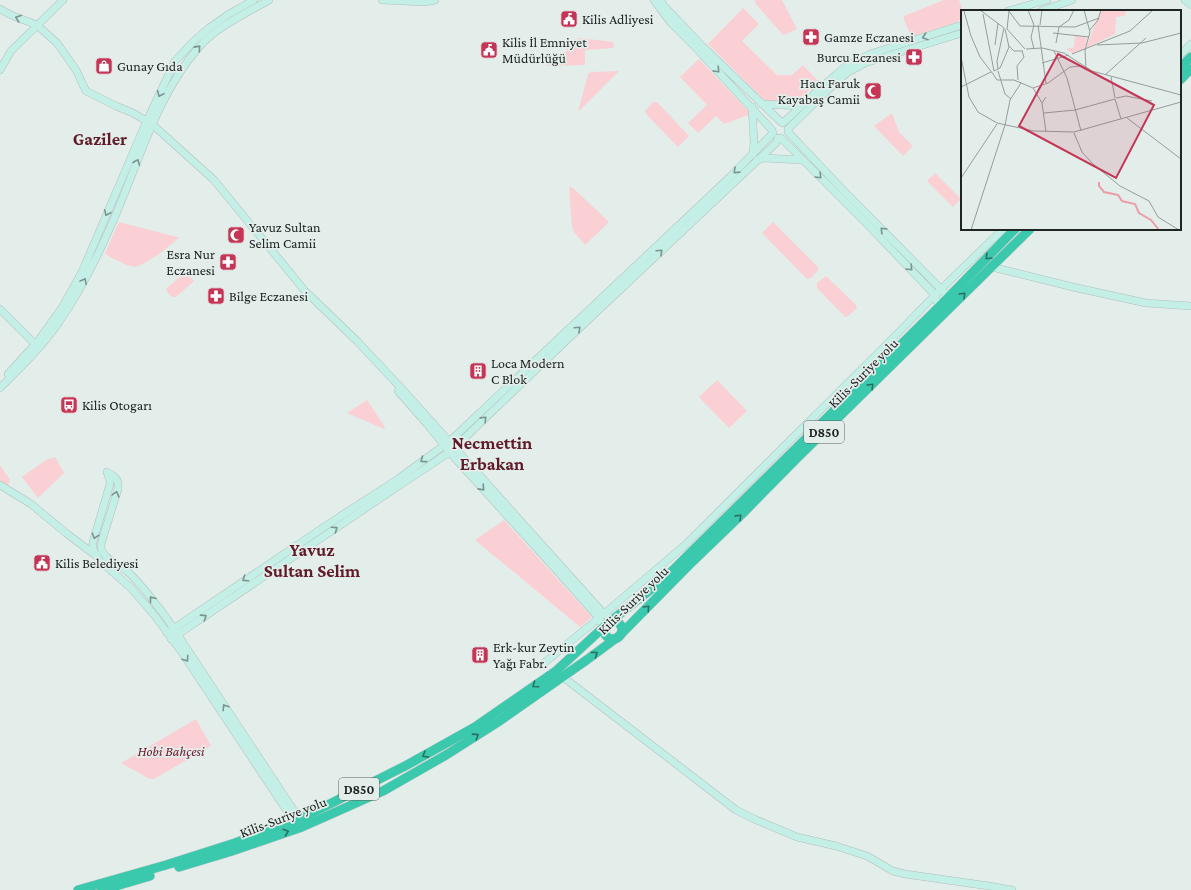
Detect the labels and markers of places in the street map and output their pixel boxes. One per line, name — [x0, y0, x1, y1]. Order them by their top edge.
public building icon: Kilis Adliyesi — [559, 9, 579, 29]
place label: Kilis Adliyesi — [582, 11, 654, 27]
pharmacy icon: Gamze Eczanesi — [801, 27, 821, 47]
place label: Gamze Eczanesi — [824, 29, 914, 45]
place label: Kilis İl Emniyet Müdürlüğü — [502, 34, 587, 66]
public building icon: Kilis İl Emniyet Müdürlüğü — [479, 40, 499, 60]
pharmacy icon: Burcu Eczanesi — [904, 47, 924, 67]
place label: Burcu Eczanesi — [817, 49, 901, 65]
shop icon: Gunay Gıda — [94, 56, 114, 76]
place label: Gunay Gıda — [117, 58, 183, 74]
place label: Hacı Faruk Kayabaş Camii — [778, 75, 860, 107]
mosque icon: Hacı Faruk Kayabaş Camii — [863, 81, 883, 101]
place label: Yavuz Sultan Selim Camii — [249, 219, 321, 251]
mosque icon: Yavuz Sultan Selim Camii — [226, 225, 246, 245]
place label: Esra Nur Eczanesi — [166, 246, 215, 278]
pharmacy icon: Esra Nur Eczanesi — [218, 252, 238, 272]
pharmacy icon: Bilge Eczanesi — [206, 286, 226, 306]
place label: Bilge Eczanesi — [229, 288, 308, 304]
place label: Loca Modern C Blok — [491, 355, 565, 387]
building icon: Loca Modern C Blok — [468, 361, 488, 381]
bus stop icon: Kilis Otogarı — [59, 395, 79, 415]
place label: Kilis Otogarı — [82, 397, 152, 413]
public building icon: Kilis Belediyesi — [32, 553, 52, 573]
place label: Kilis Belediyesi — [55, 555, 139, 571]
place label: Erk-kur Zeytin Yağı Fabr. — [493, 639, 575, 671]
building icon: Erk-kur Zeytin Yağı Fabr. — [470, 645, 490, 665]

